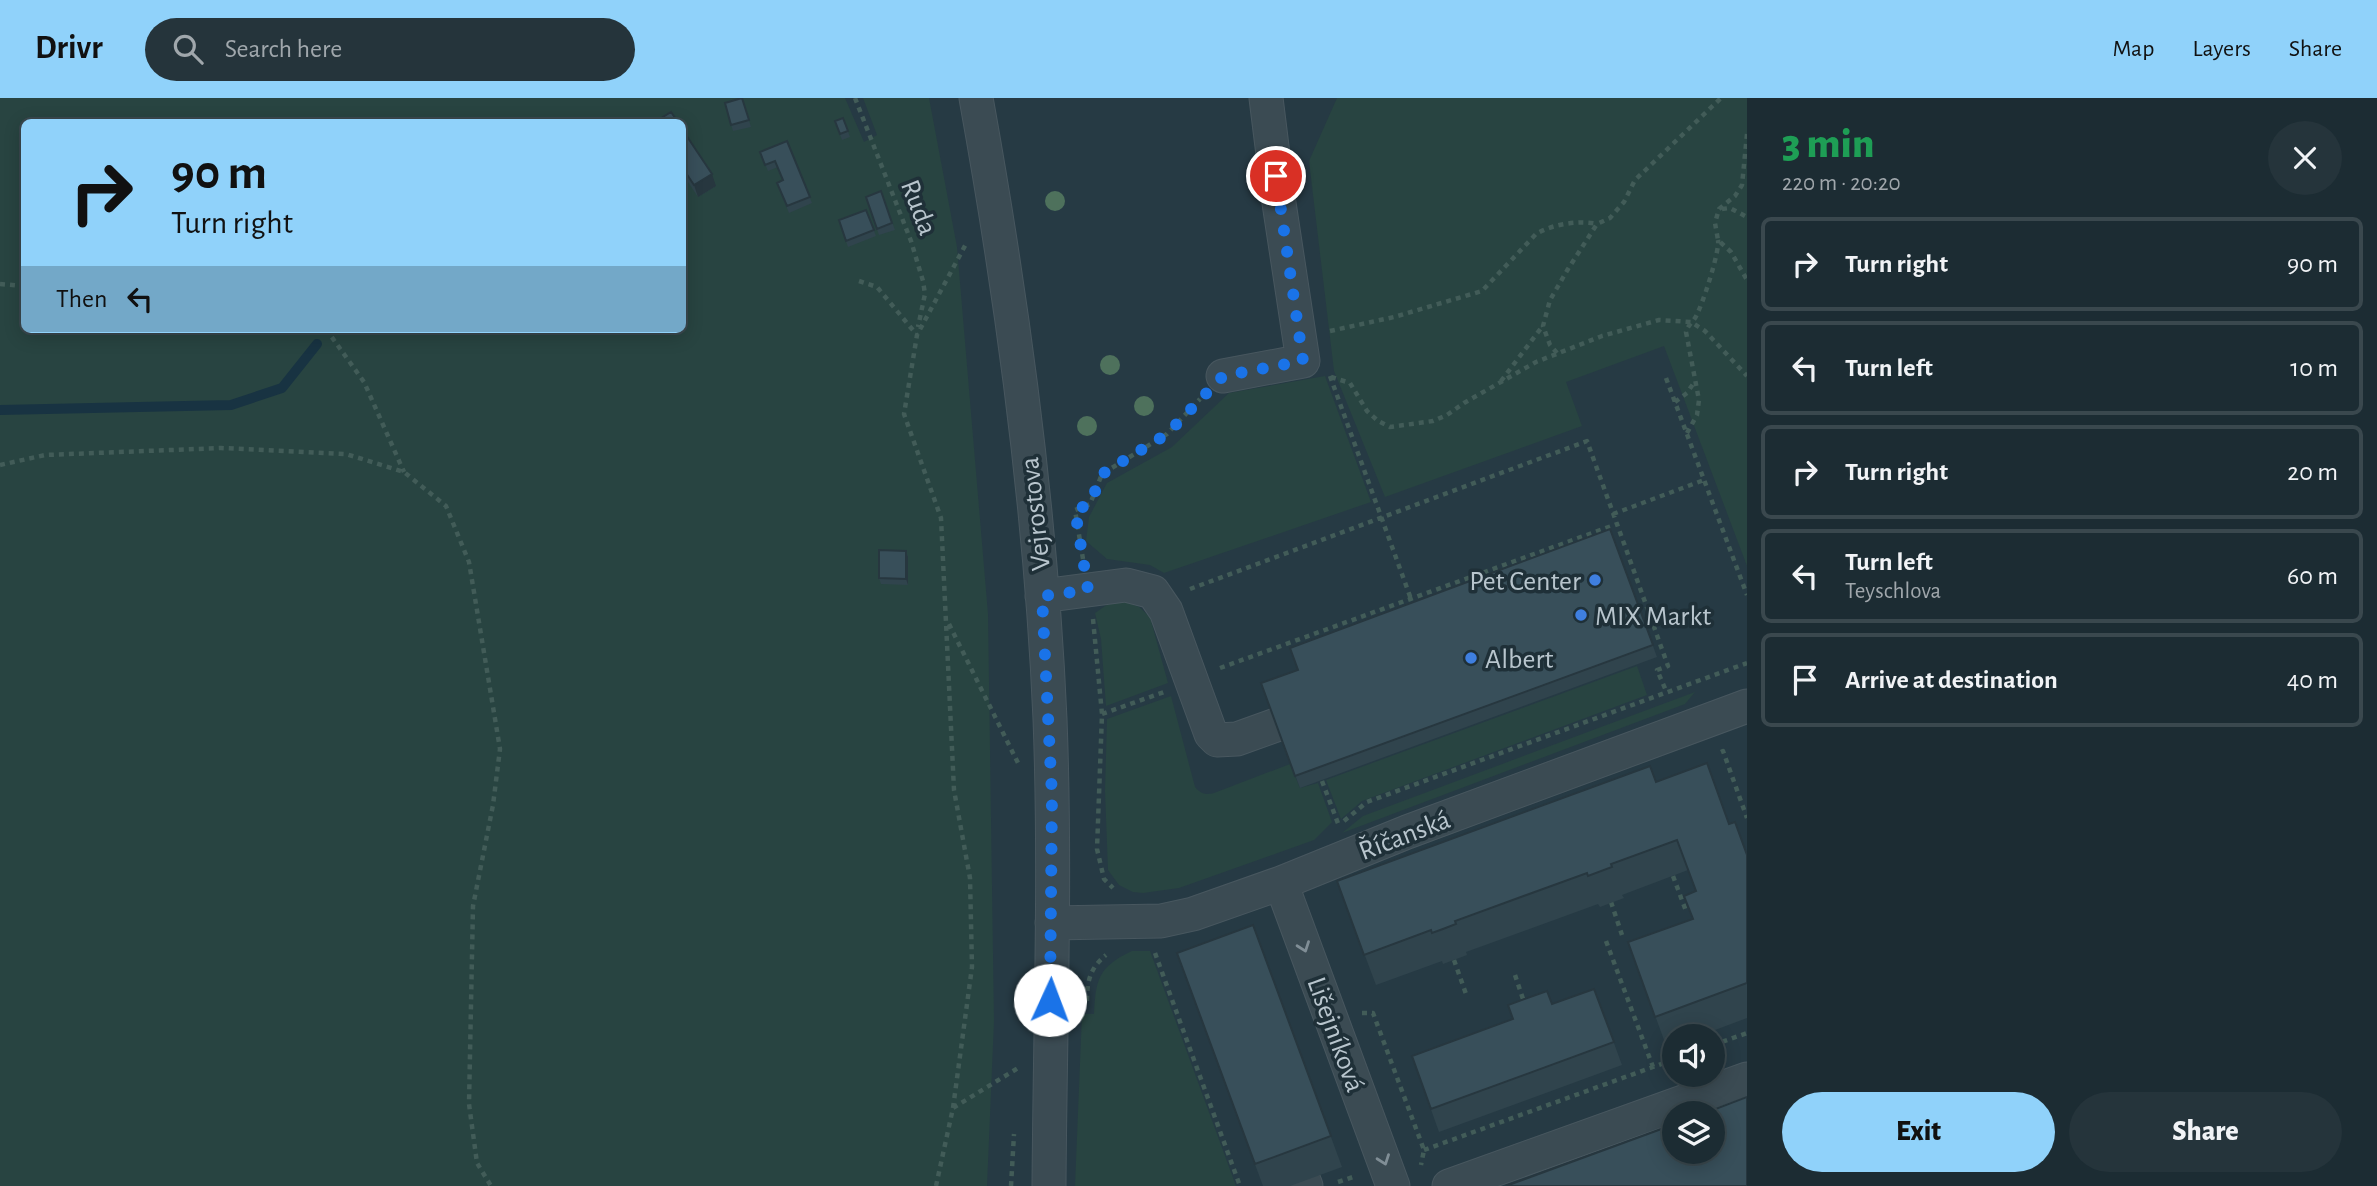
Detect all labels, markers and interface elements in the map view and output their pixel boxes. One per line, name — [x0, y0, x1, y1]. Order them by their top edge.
search box — [145, 18, 635, 81]
icon: search — [169, 30, 207, 68]
text: Drivr — [35, 32, 103, 65]
text: Search here — [225, 36, 342, 62]
text: Map — [2112, 37, 2154, 61]
text: Layers — [2192, 37, 2251, 61]
text: Share — [2289, 37, 2342, 61]
button: close — [2268, 121, 2342, 195]
text: 3 min — [1782, 123, 1874, 165]
pin — [1246, 146, 1306, 206]
icon: right — [56, 147, 147, 238]
text: 90 m — [171, 149, 267, 198]
icon: arrive — [1257, 157, 1295, 195]
text: 220 m · 20:20 — [1782, 172, 1901, 195]
street label: Ruda — [895, 176, 941, 239]
text: Turn right — [171, 207, 293, 239]
icon: right — [1786, 245, 1824, 283]
text: Turn right — [1845, 251, 1948, 277]
text: 90 m — [2287, 251, 2338, 277]
icon: left — [121, 280, 159, 318]
text: Then — [56, 286, 107, 312]
icon: left — [1786, 349, 1824, 387]
text: Turn left — [1845, 355, 1933, 381]
text: 10 m — [2290, 355, 2338, 381]
icon: right — [1786, 453, 1824, 491]
street label: Vejrostova — [1016, 455, 1056, 572]
text: Turn right — [1845, 459, 1948, 485]
text: 20 m — [2287, 459, 2338, 485]
text: Turn left — [1845, 549, 1933, 575]
icon: left — [1786, 557, 1824, 595]
text: 60 m — [2287, 563, 2338, 589]
place label: Pet Center — [1469, 568, 1581, 596]
marker: Pet Center — [1587, 572, 1603, 588]
text: Teyschlova — [1845, 580, 1941, 603]
place label: MIX Markt — [1595, 603, 1711, 631]
marker: MIX Markt — [1573, 607, 1589, 623]
place label: Albert — [1485, 646, 1553, 674]
marker: Albert — [1463, 650, 1479, 666]
icon: arrive — [1786, 661, 1824, 699]
text: Arrive at destination — [1845, 667, 2058, 693]
text: 40 m — [2287, 667, 2338, 693]
street label: Říčanská — [1354, 804, 1454, 866]
one-way arrow — [1296, 940, 1310, 952]
position arrow — [1013, 963, 1087, 1037]
street label: Lišejníková — [1301, 973, 1369, 1096]
map controls — [1662, 1024, 1725, 1164]
button: sound — [1662, 1024, 1725, 1087]
button: Exit — [1782, 1092, 2055, 1172]
button: Share — [2069, 1092, 2342, 1172]
button: layers — [1662, 1101, 1725, 1164]
one-way arrow — [1375, 1154, 1389, 1166]

